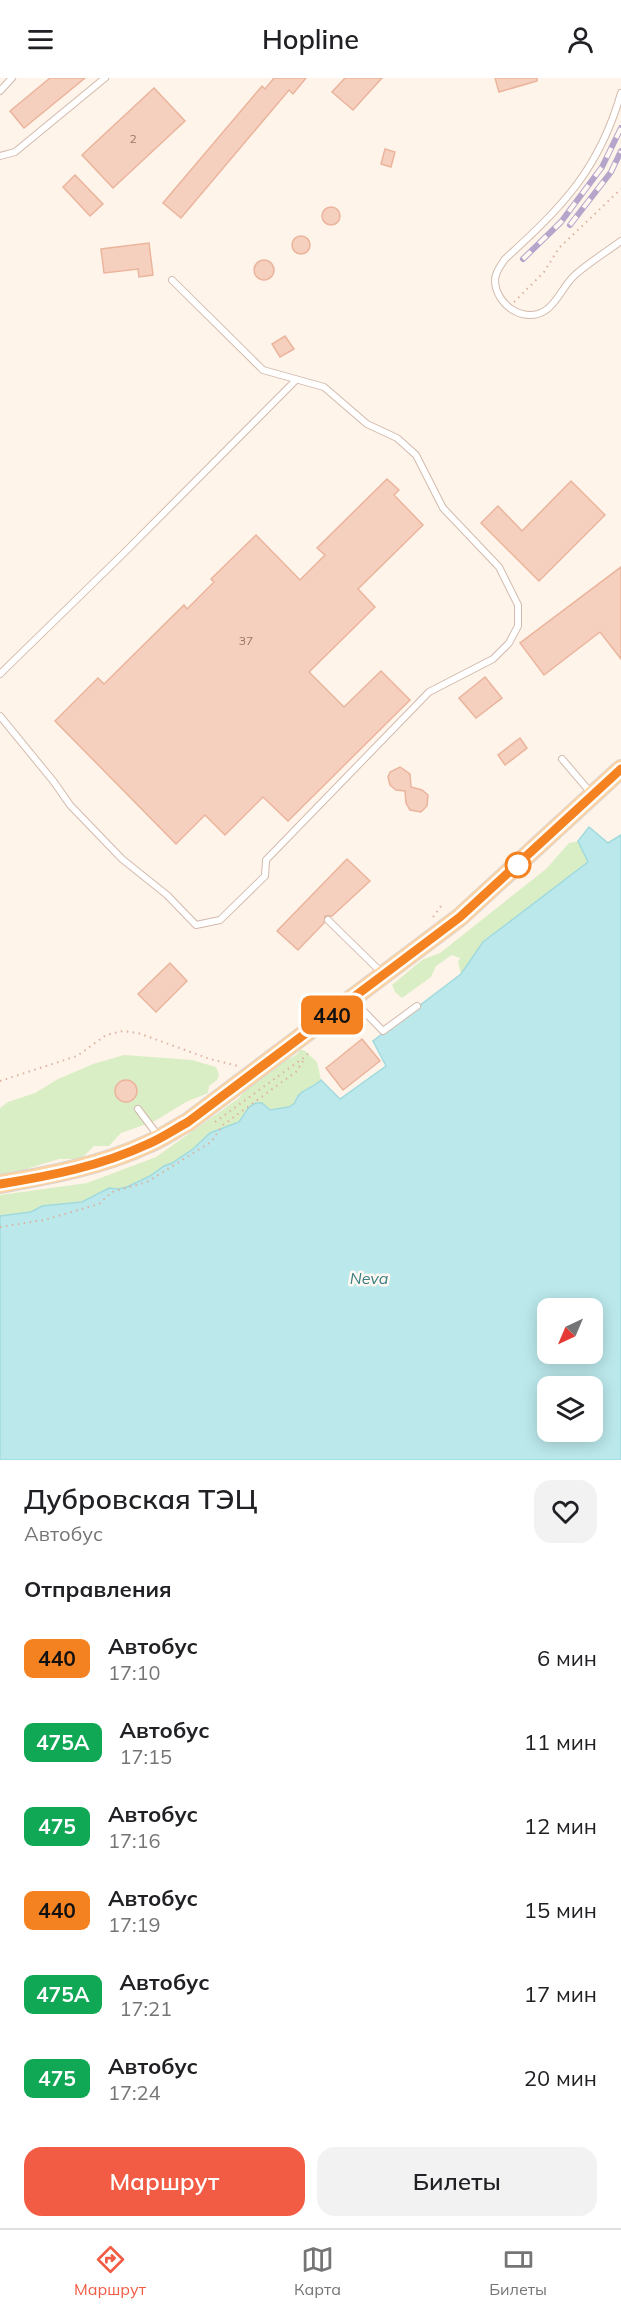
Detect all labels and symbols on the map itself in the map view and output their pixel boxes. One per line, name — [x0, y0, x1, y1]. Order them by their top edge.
house number: 2 — [129, 131, 137, 146]
house number: 37 — [239, 633, 253, 648]
unlabelled marker — [505, 852, 531, 878]
line badge: 440 — [298, 996, 366, 1034]
water label: Neva — [350, 1268, 389, 1288]
north arrow — [537, 1298, 603, 1364]

